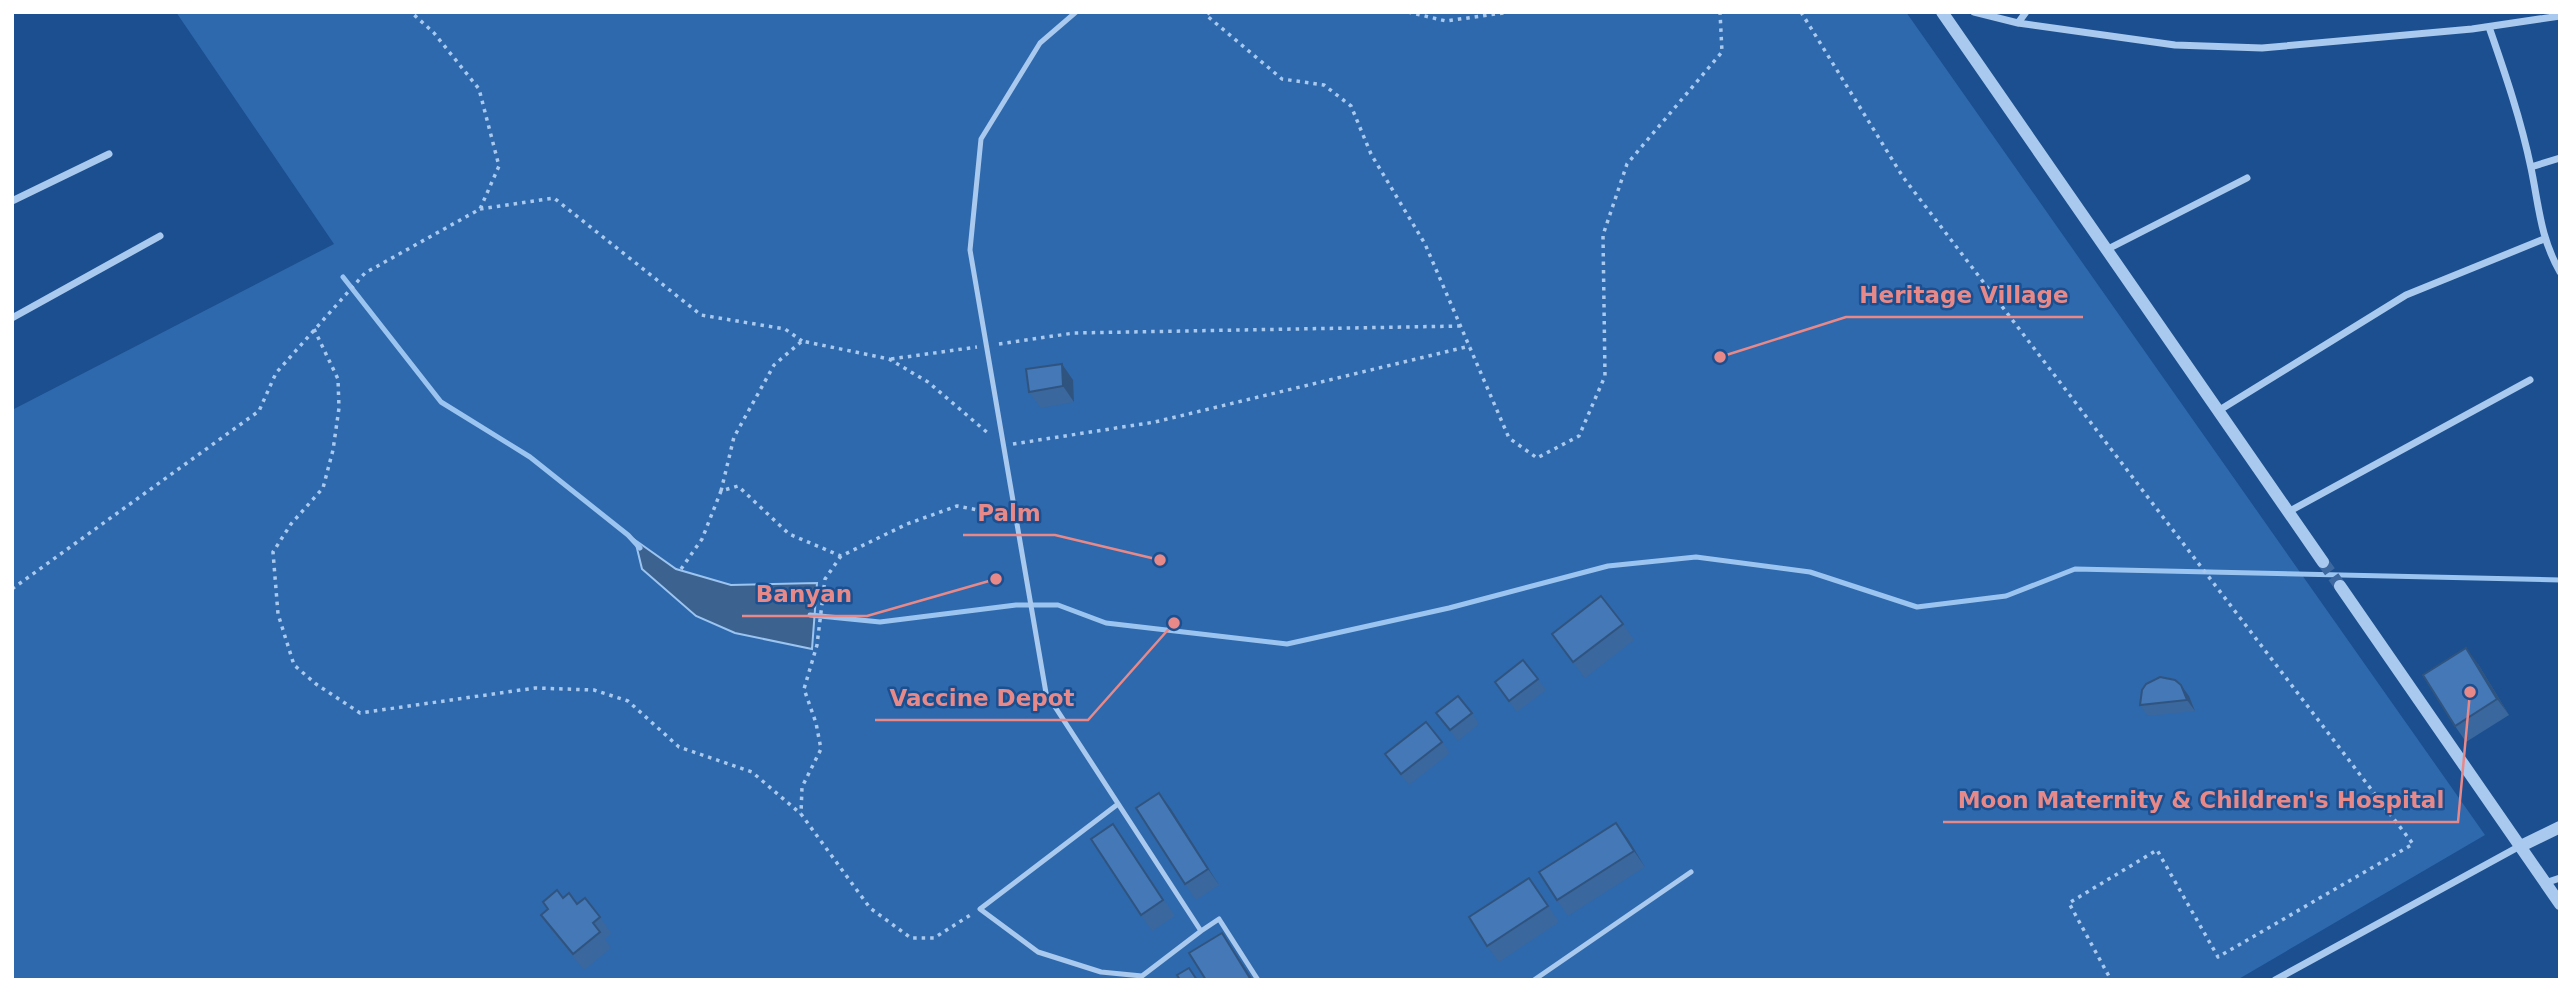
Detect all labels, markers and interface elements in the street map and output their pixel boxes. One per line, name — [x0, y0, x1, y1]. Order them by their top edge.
callout: Heritage Village — [1846, 273, 2083, 317]
text: Heritage Village — [1859, 282, 2069, 308]
callout: Palm — [963, 491, 1055, 535]
text: Palm — [977, 500, 1041, 526]
callout: Banyan — [742, 572, 867, 616]
text: Banyan — [756, 581, 852, 607]
callout: Vaccine Depot — [875, 676, 1088, 720]
text: Vaccine Depot — [889, 685, 1075, 711]
callout: Moon Maternity & Children's Hospital — [1943, 778, 2458, 822]
text: Moon Maternity & Children's Hospital — [1958, 787, 2444, 813]

